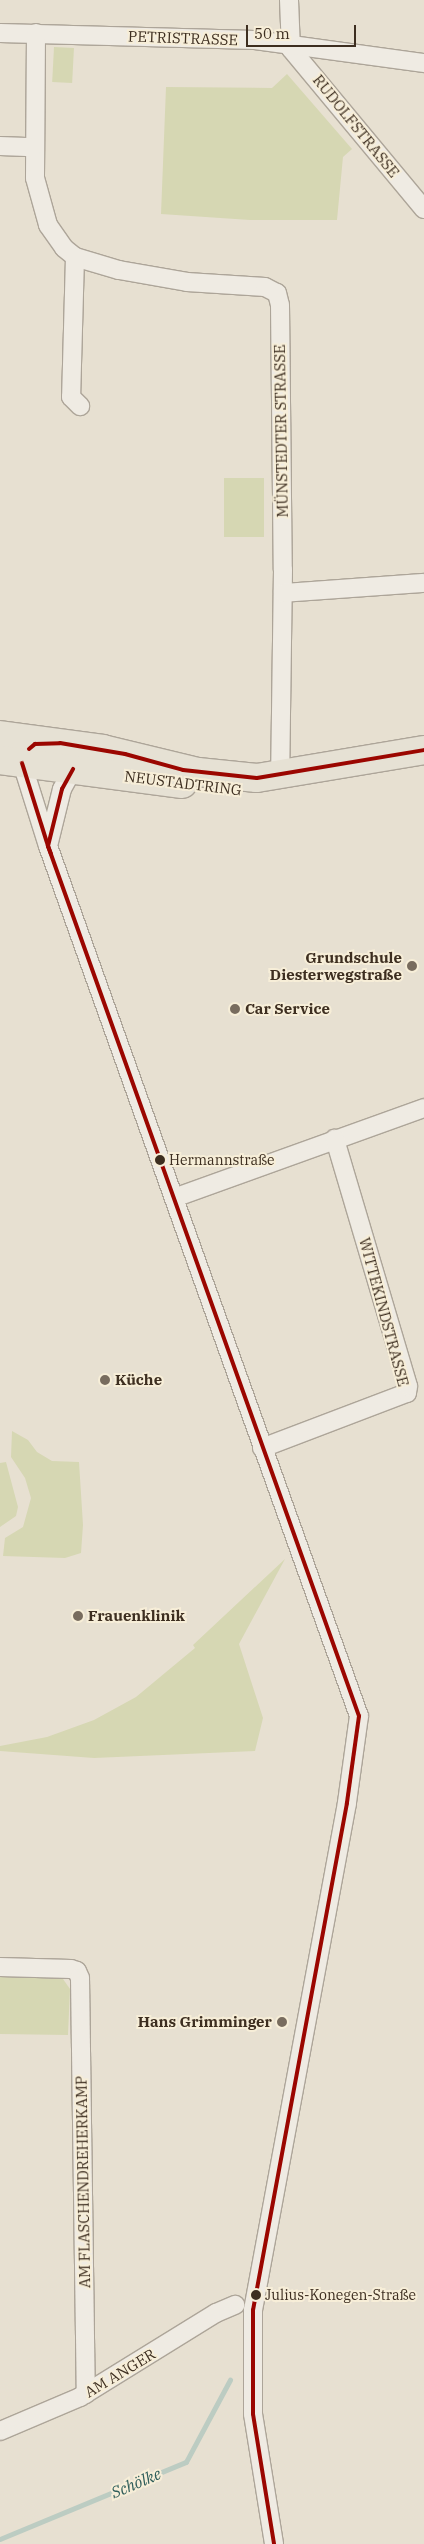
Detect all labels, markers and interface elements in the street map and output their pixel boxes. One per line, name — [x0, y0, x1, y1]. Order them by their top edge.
scale bar — [249, 15, 359, 47]
text: 50 m — [254, 24, 290, 43]
street label: PETRISTRASSE — [128, 27, 238, 49]
street label: RUDOLFSTRASSE — [309, 71, 403, 181]
street label: MÜNSTEDTER STRASSE — [270, 344, 292, 518]
street label: NEUSTADTRING — [123, 767, 243, 799]
place label: Grundschule Diesterwegstraße — [270, 948, 402, 983]
marker: Grundschule Diesterwegstraße — [406, 960, 418, 972]
place label: Car Service — [245, 1000, 330, 1018]
marker: Car Service — [229, 1003, 241, 1015]
place label: Hermannstraße — [169, 1152, 275, 1168]
marker: Hermannstraße — [155, 1155, 165, 1165]
street label: WITTEKINDSTRASSE — [355, 1236, 413, 1388]
place label: Küche — [115, 1371, 162, 1389]
marker: Küche — [99, 1374, 111, 1386]
place label: Frauenklinik — [88, 1607, 185, 1625]
marker: Frauenklinik — [72, 1610, 84, 1622]
place label: Hans Grimminger — [138, 2013, 272, 2031]
marker: Hans Grimminger — [276, 2016, 288, 2028]
street label: AM FLASCHENDREHERKAMP — [72, 2076, 94, 2288]
place label: Julius-Konegen-Straße — [265, 2287, 416, 2303]
marker: Julius-Konegen-Straße — [251, 2290, 261, 2300]
street label: AM ANGER — [81, 2345, 159, 2401]
water label: Schölke — [108, 2464, 164, 2502]

